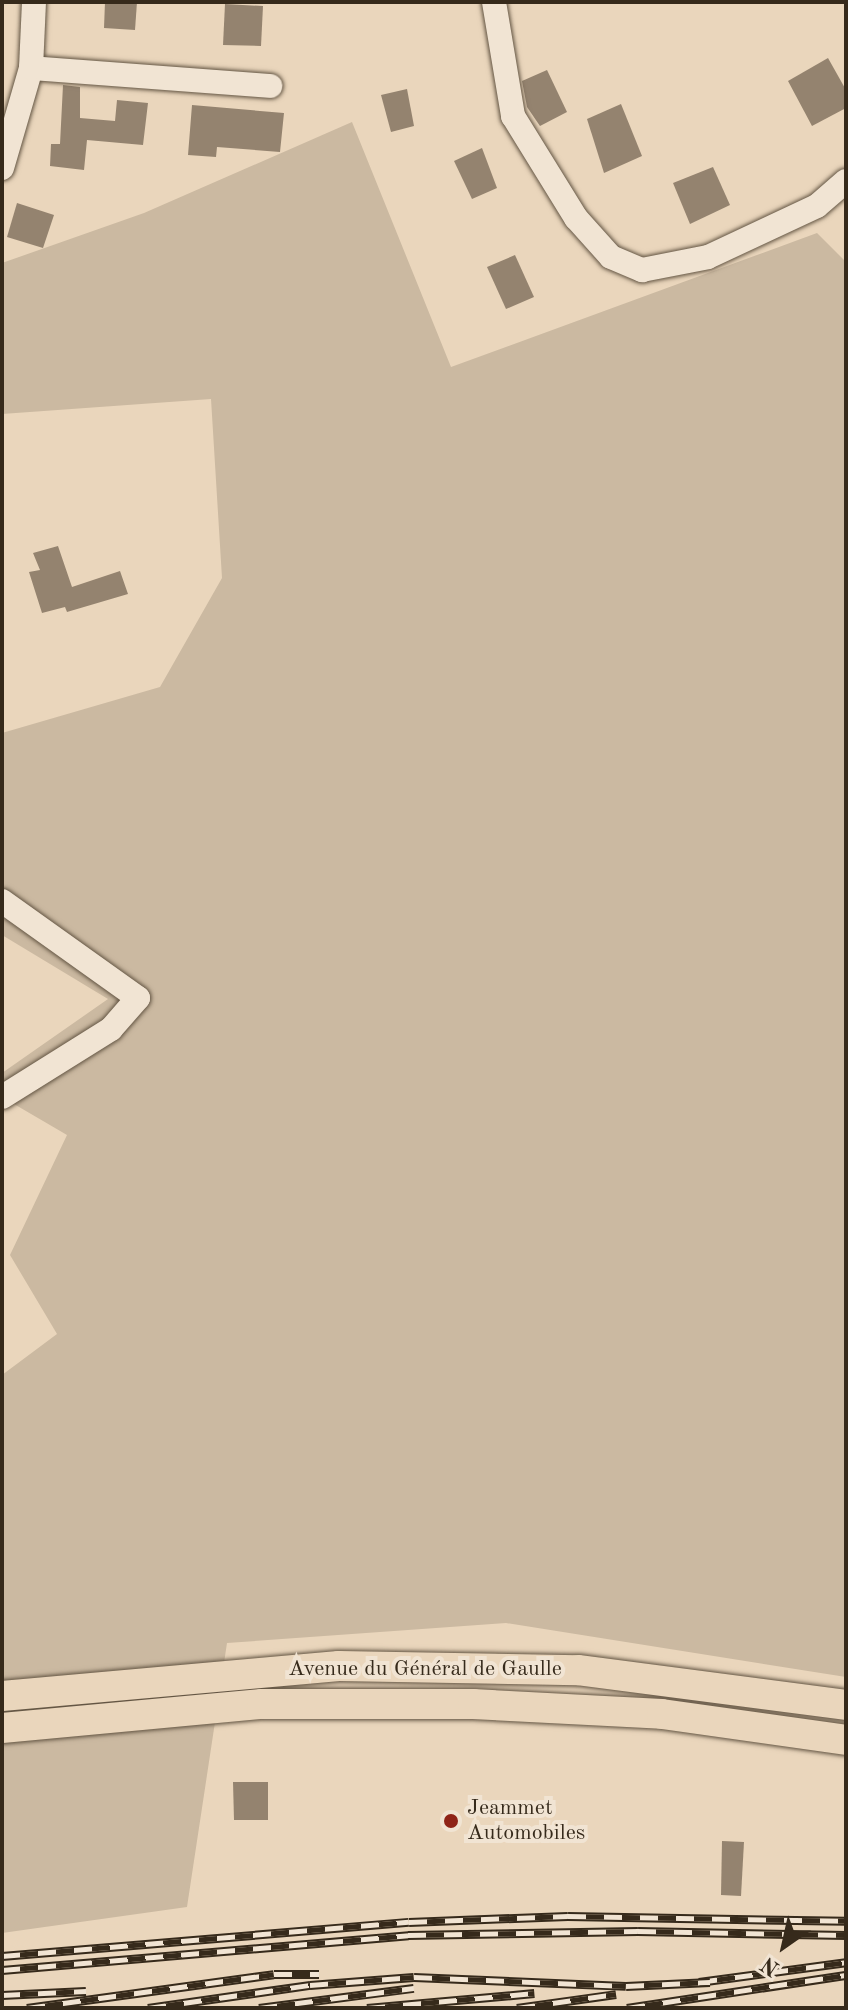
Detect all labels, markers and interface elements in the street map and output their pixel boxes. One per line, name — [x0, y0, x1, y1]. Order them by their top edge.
street label: Avenue du Général de Gaulle — [288, 1657, 562, 1683]
place label: Jeammet Automobiles — [467, 1795, 585, 1846]
marker: Jeammet Automobiles — [442, 1812, 460, 1830]
north arrow — [744, 1906, 824, 1986]
text: N — [757, 1952, 784, 1980]

